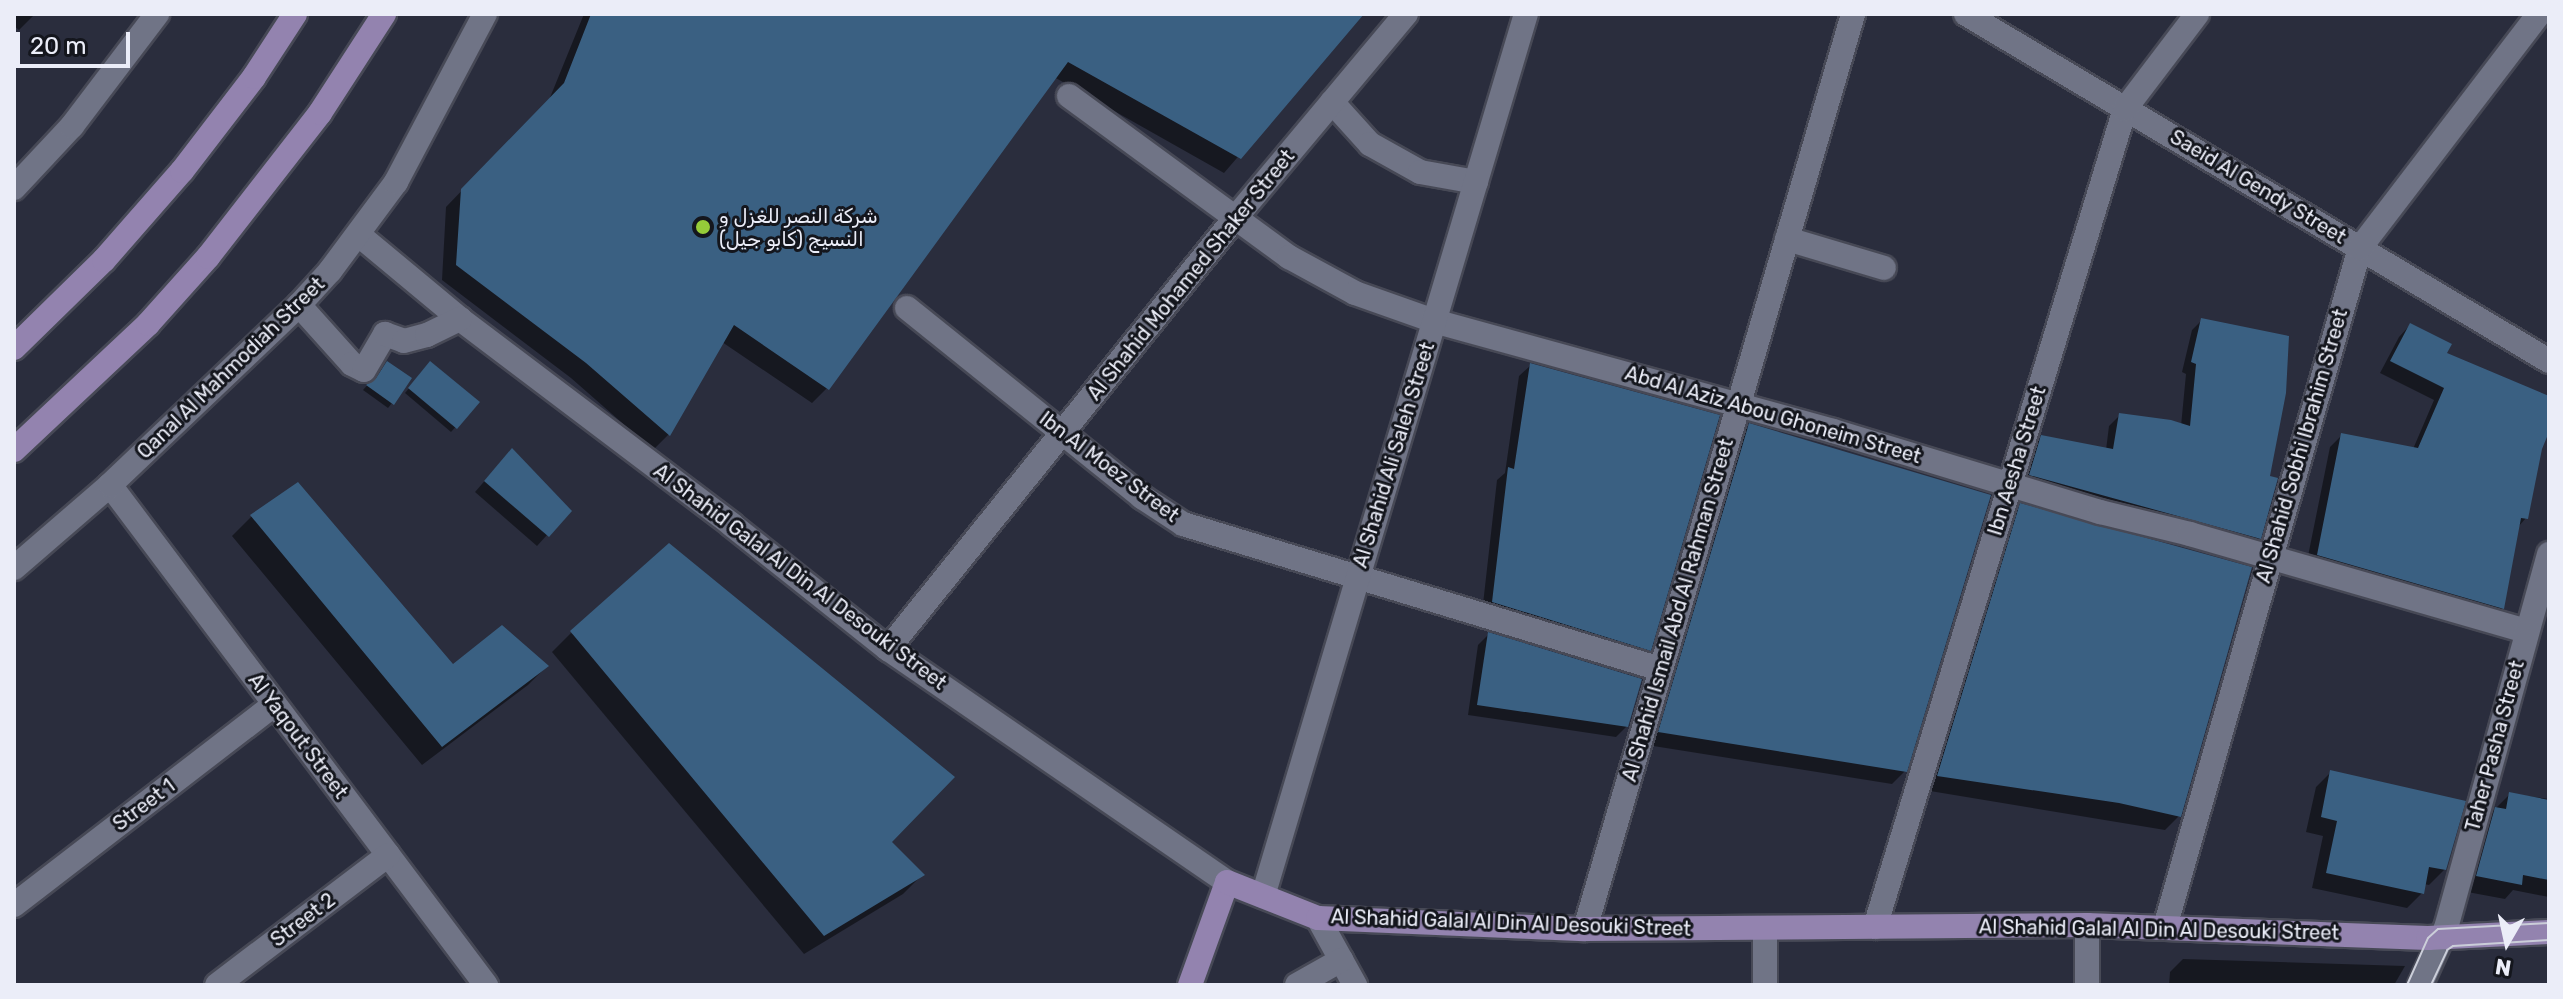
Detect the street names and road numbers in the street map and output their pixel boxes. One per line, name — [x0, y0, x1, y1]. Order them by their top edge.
street label: Saeid Al Gendy Street — [2165, 125, 2351, 249]
street label: Al Shahid Mohamed Shaker Street — [1082, 145, 1300, 405]
street label: Qanal Al Mahmodiah Street — [132, 272, 330, 464]
street label: Al Shahid Sobhi Ibrahim Street — [2251, 306, 2353, 586]
street label: Al Shahid Ali Saleh Street — [1348, 339, 1440, 571]
street label: Abd Al Aziz Abou Ghoneim Street — [1621, 361, 1925, 469]
street label: Ibn Aesha Street — [1983, 383, 2051, 539]
street label: Ibn Al Moez Street — [1034, 407, 1184, 527]
street label: Al Shahid Ismail Abd Al Rahman Street — [1617, 435, 1739, 785]
street label: Al Shahid Galal Al Din Al Desouki Street — [648, 459, 952, 695]
street label: Taher Pasha Street — [2461, 658, 2529, 834]
street label: Al Yaqout Street — [243, 668, 353, 804]
street label: Street 1 — [108, 774, 180, 836]
street label: Street 2 — [266, 888, 340, 952]
street label: Al Shahid Galal Al Din Al Desouki Street — [1330, 905, 1692, 941]
street label: Al Shahid Galal Al Din Al Desouki Street — [1978, 915, 2340, 945]

